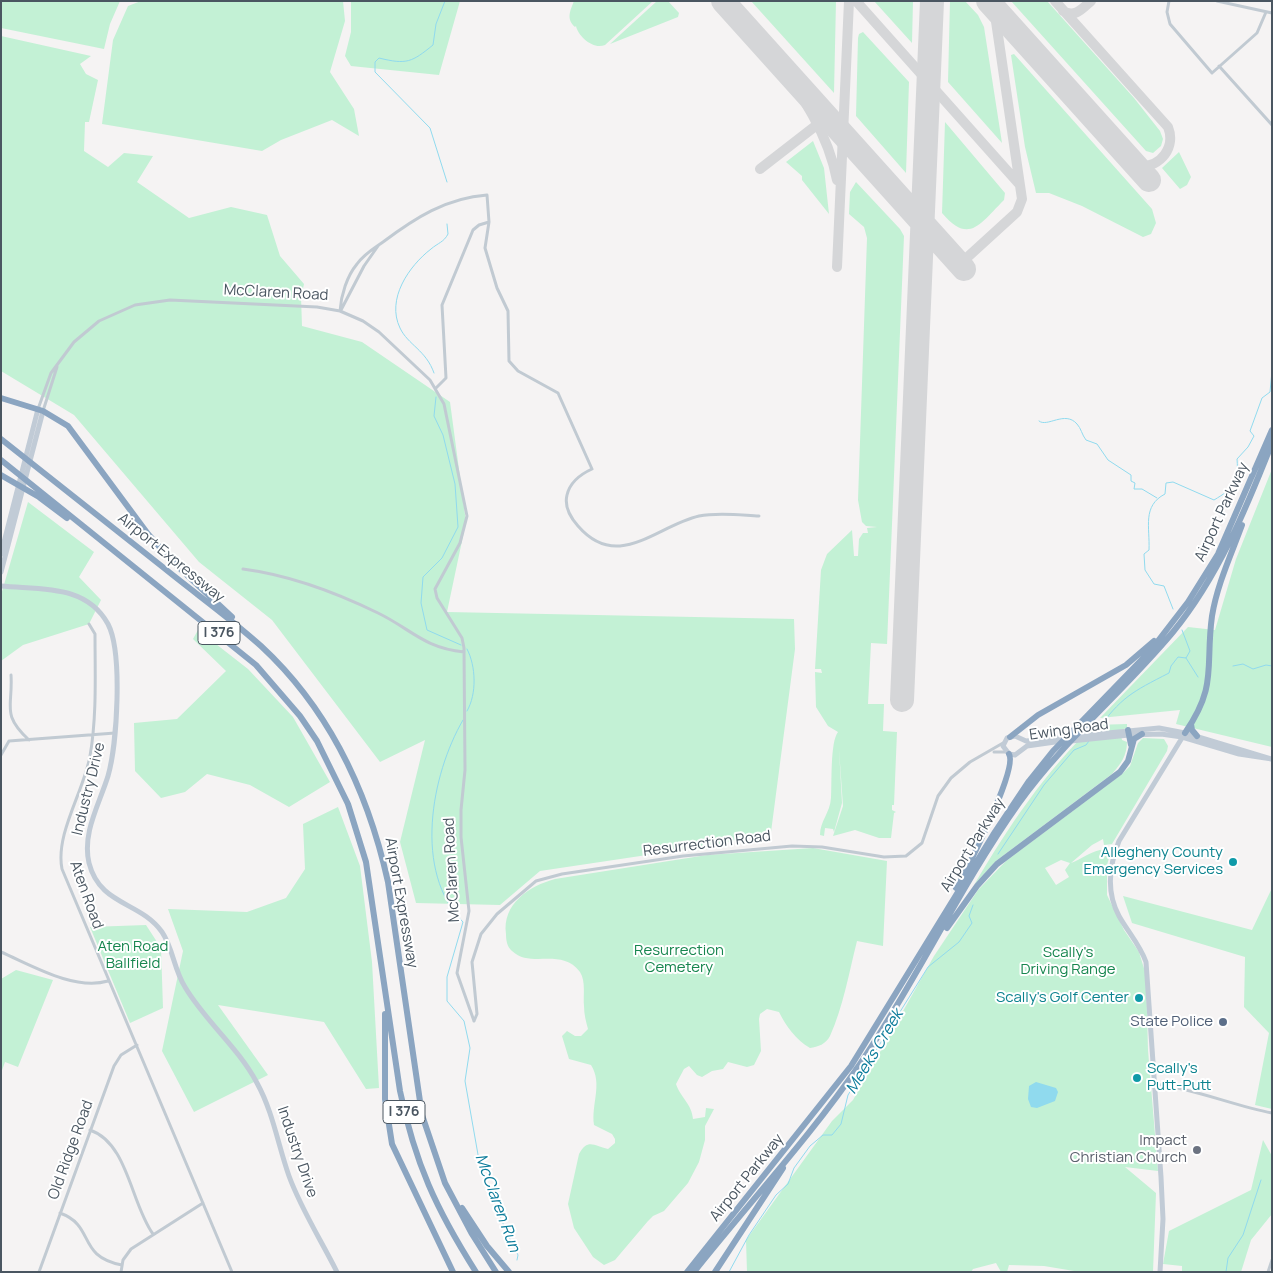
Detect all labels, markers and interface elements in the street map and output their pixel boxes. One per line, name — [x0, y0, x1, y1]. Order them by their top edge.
street label: McClaren Road — [223, 281, 329, 305]
street label: Airport Parkway — [1191, 460, 1253, 564]
street label: Airport Expressway — [114, 509, 228, 607]
road number: I 376 — [198, 622, 240, 644]
street label: Ewing Road — [1028, 716, 1110, 744]
street label: Industry Drive — [69, 741, 109, 837]
street label: Airport Parkway — [937, 795, 1009, 895]
street label: McClaren Road — [440, 817, 464, 923]
street label: Resurrection Road — [642, 827, 772, 861]
street label: Airport Expressway — [381, 836, 421, 970]
place label: Allegheny County Emergency Services — [1083, 844, 1223, 879]
marker: Allegheny County Emergency Services — [1227, 856, 1239, 868]
street label: Aten Road — [65, 859, 107, 931]
park label: Aten Road Ballfield — [98, 938, 168, 973]
park label: Resurrection Cemetery — [634, 942, 724, 977]
park label: Scally's Driving Range — [1020, 944, 1116, 979]
place label: Scally's Golf Center — [996, 989, 1129, 1007]
marker: Scally's Golf Center — [1133, 992, 1145, 1004]
water label: Meeks Creek — [842, 1006, 908, 1098]
place label: State Police — [1130, 1013, 1213, 1031]
marker: State Police — [1217, 1016, 1229, 1028]
place label: Scally's Putt-Putt — [1147, 1060, 1211, 1095]
marker: Scally's Putt-Putt — [1131, 1072, 1143, 1084]
street label: Old Ridge Road — [45, 1098, 97, 1202]
road number: I 376 — [383, 1100, 425, 1124]
street label: Industry Drive — [273, 1104, 321, 1200]
street label: Airport Parkway — [706, 1131, 788, 1225]
place label: Impact Christian Church — [1070, 1132, 1187, 1167]
marker: Impact Christian Church — [1191, 1144, 1203, 1156]
water label: McClaren Run — [470, 1151, 524, 1255]

